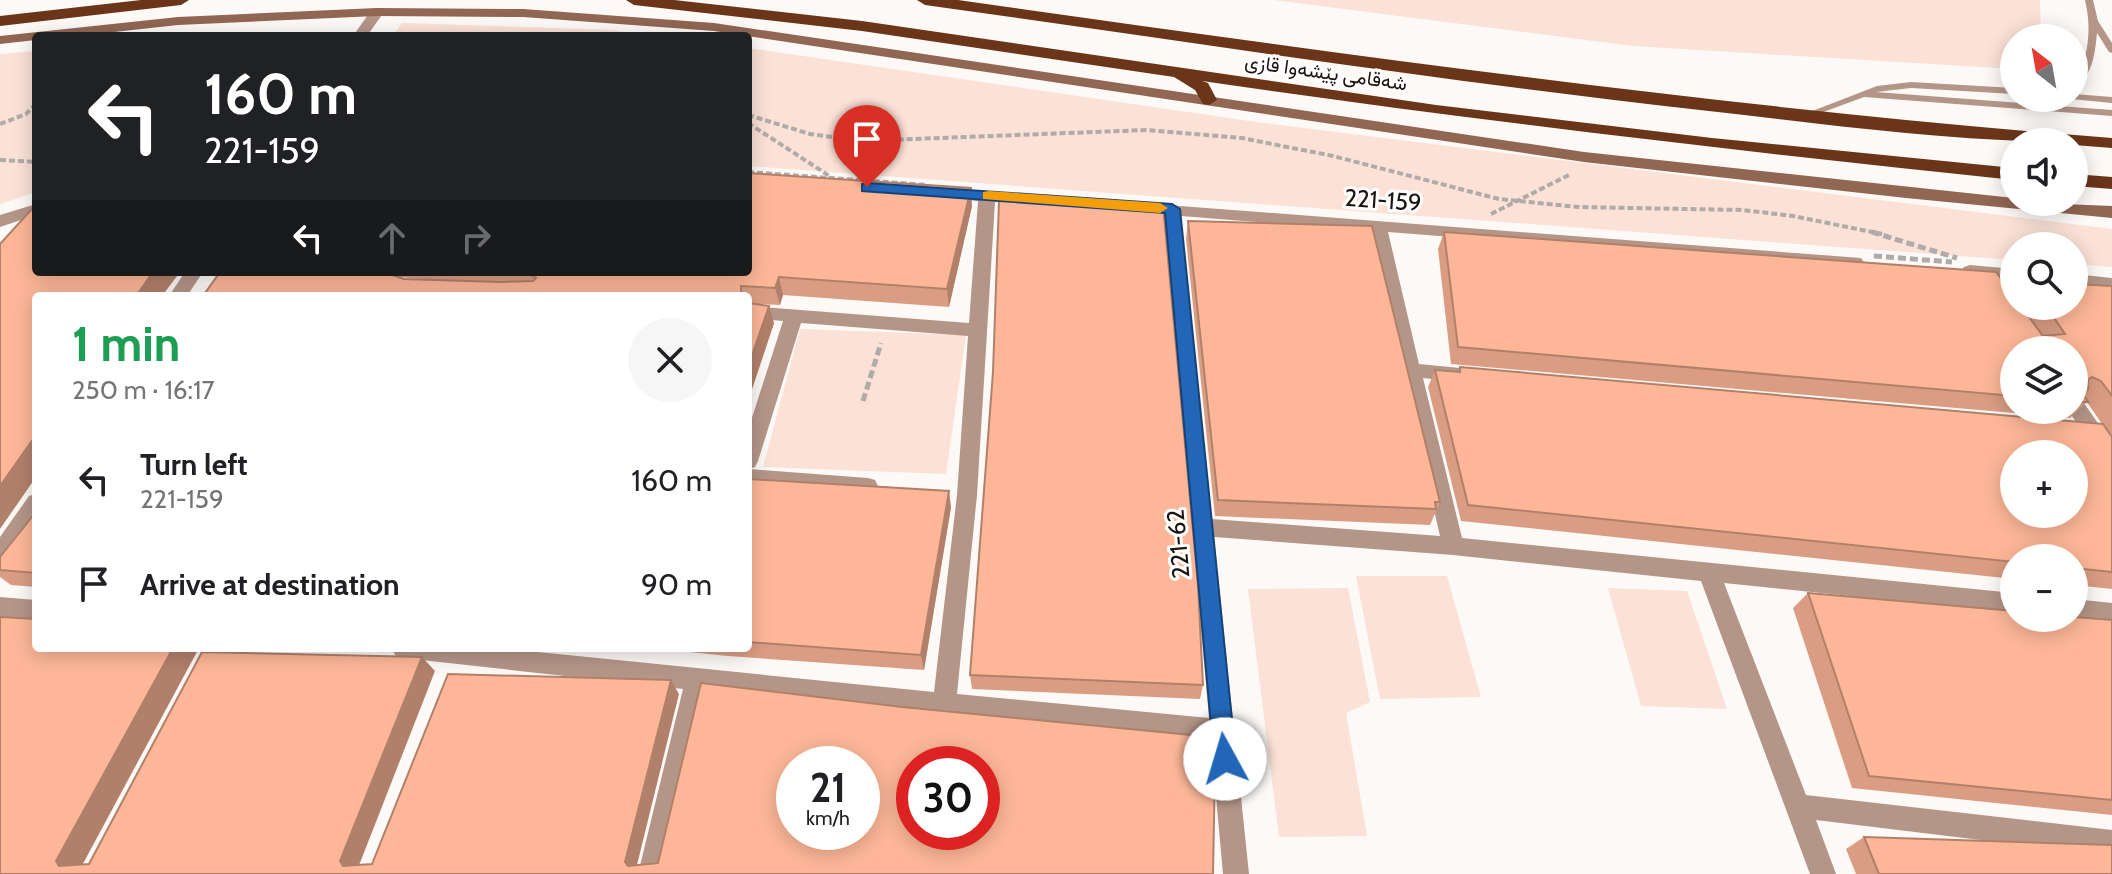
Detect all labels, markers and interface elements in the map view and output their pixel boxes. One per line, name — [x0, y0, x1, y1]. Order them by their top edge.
north arrow — [2000, 24, 2088, 112]
map controls — [2000, 24, 2088, 632]
street label: شەقامی پێشەوا قازی — [1243, 49, 1409, 97]
text: 160 m — [204, 60, 357, 128]
icon: left — [72, 64, 176, 168]
pin — [833, 105, 901, 187]
icon: arrive — [845, 117, 889, 161]
text: 221-159 — [204, 128, 320, 172]
button: sound — [2000, 128, 2088, 216]
street label: 221-159 — [1343, 183, 1423, 217]
icon: left — [286, 216, 330, 260]
icon: ahead — [370, 216, 414, 260]
icon: right — [454, 216, 498, 260]
button: search — [2000, 232, 2088, 320]
text: 1 min — [72, 315, 180, 373]
button: close — [628, 318, 712, 402]
button: layers — [2000, 336, 2088, 424]
text: 250 m · 16:17 — [72, 374, 215, 406]
button: + — [2000, 440, 2088, 528]
text: Turn left — [140, 446, 248, 483]
icon: left — [72, 458, 116, 502]
text: 160 m — [631, 462, 712, 499]
text: 221-159 — [140, 483, 224, 515]
street label: 221-62 — [1161, 508, 1195, 580]
button: − — [2000, 544, 2088, 632]
icon: arrive — [72, 562, 116, 606]
text: Arrive at destination — [140, 566, 400, 603]
text: 90 m — [641, 566, 712, 603]
position arrow — [1183, 717, 1267, 801]
speed limit sign: 30 — [896, 746, 1000, 850]
text: 21 — [810, 763, 846, 812]
text: km/h — [806, 806, 850, 830]

